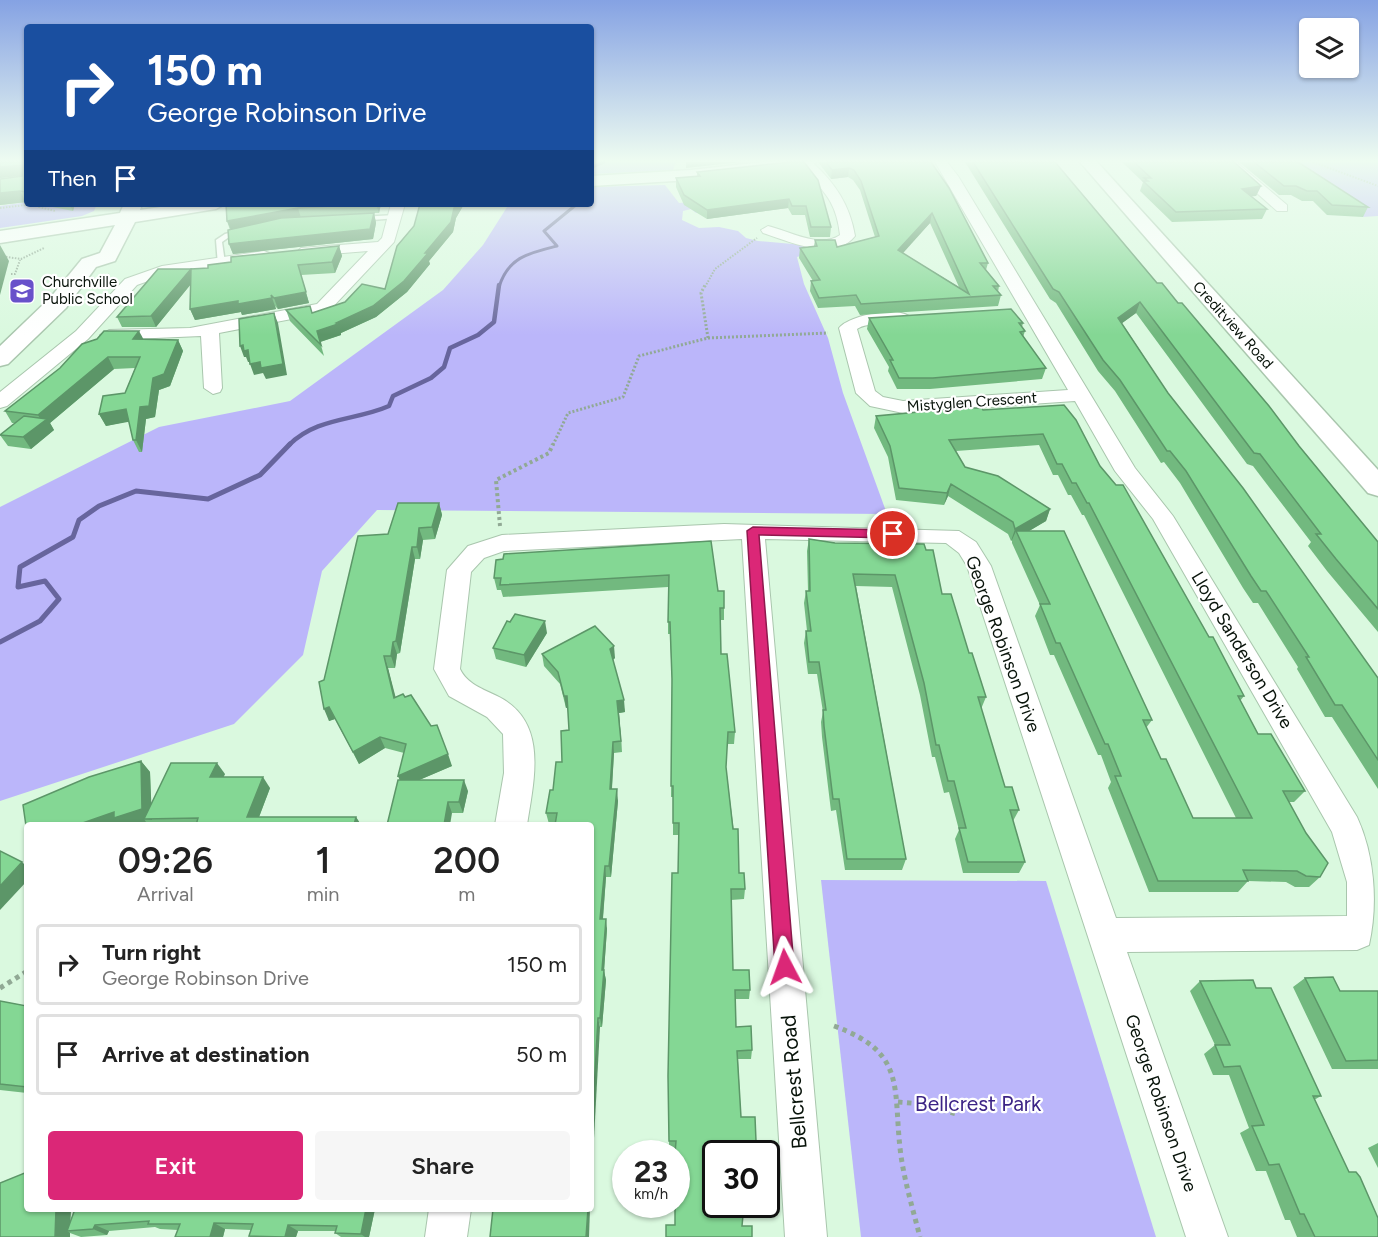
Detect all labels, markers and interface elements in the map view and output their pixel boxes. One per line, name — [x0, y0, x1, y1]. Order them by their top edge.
map controls — [1299, 18, 1359, 78]
button: layers — [1299, 18, 1359, 78]
text: 150 m — [147, 45, 263, 96]
icon: right — [48, 48, 126, 126]
text: George Robinson Drive — [147, 96, 426, 129]
icon: arrive — [109, 162, 142, 195]
text: Then — [48, 165, 97, 192]
place label: Churchville Public School — [42, 273, 133, 308]
school or university icon: Churchville Public School — [7, 276, 37, 306]
street label: Creditview Road — [1189, 278, 1277, 372]
street label: Mistyglen Crescent — [906, 388, 1038, 416]
pin — [867, 508, 918, 559]
icon: arrive — [876, 517, 909, 550]
street label: George Robinson Drive — [961, 553, 1045, 735]
street label: Lloyd Sanderson Drive — [1186, 567, 1298, 733]
text: 09:26 — [118, 839, 213, 882]
text: 1 — [316, 839, 331, 882]
text: 200 — [433, 839, 500, 882]
text: Arrival — [137, 882, 194, 906]
text: min — [307, 882, 340, 906]
text: m — [458, 882, 475, 906]
position arrow — [753, 935, 817, 999]
text: Turn right — [102, 939, 201, 966]
icon: right — [51, 948, 84, 981]
text: 150 m — [507, 951, 567, 978]
text: George Robinson Drive — [102, 966, 309, 990]
street label: George Robinson Drive — [1120, 1011, 1202, 1195]
street label: Bellcrest Road — [775, 1014, 812, 1150]
icon: arrive — [51, 1038, 84, 1071]
text: Arrive at destination — [102, 1041, 310, 1068]
text: 50 m — [516, 1041, 567, 1068]
park label: Bellcrest Park — [915, 1091, 1042, 1116]
button: Exit — [48, 1131, 303, 1200]
button: Share — [315, 1131, 570, 1200]
speed limit sign: 30 — [702, 1140, 780, 1218]
text: 23 — [634, 1153, 668, 1190]
text: km/h — [634, 1185, 668, 1203]

